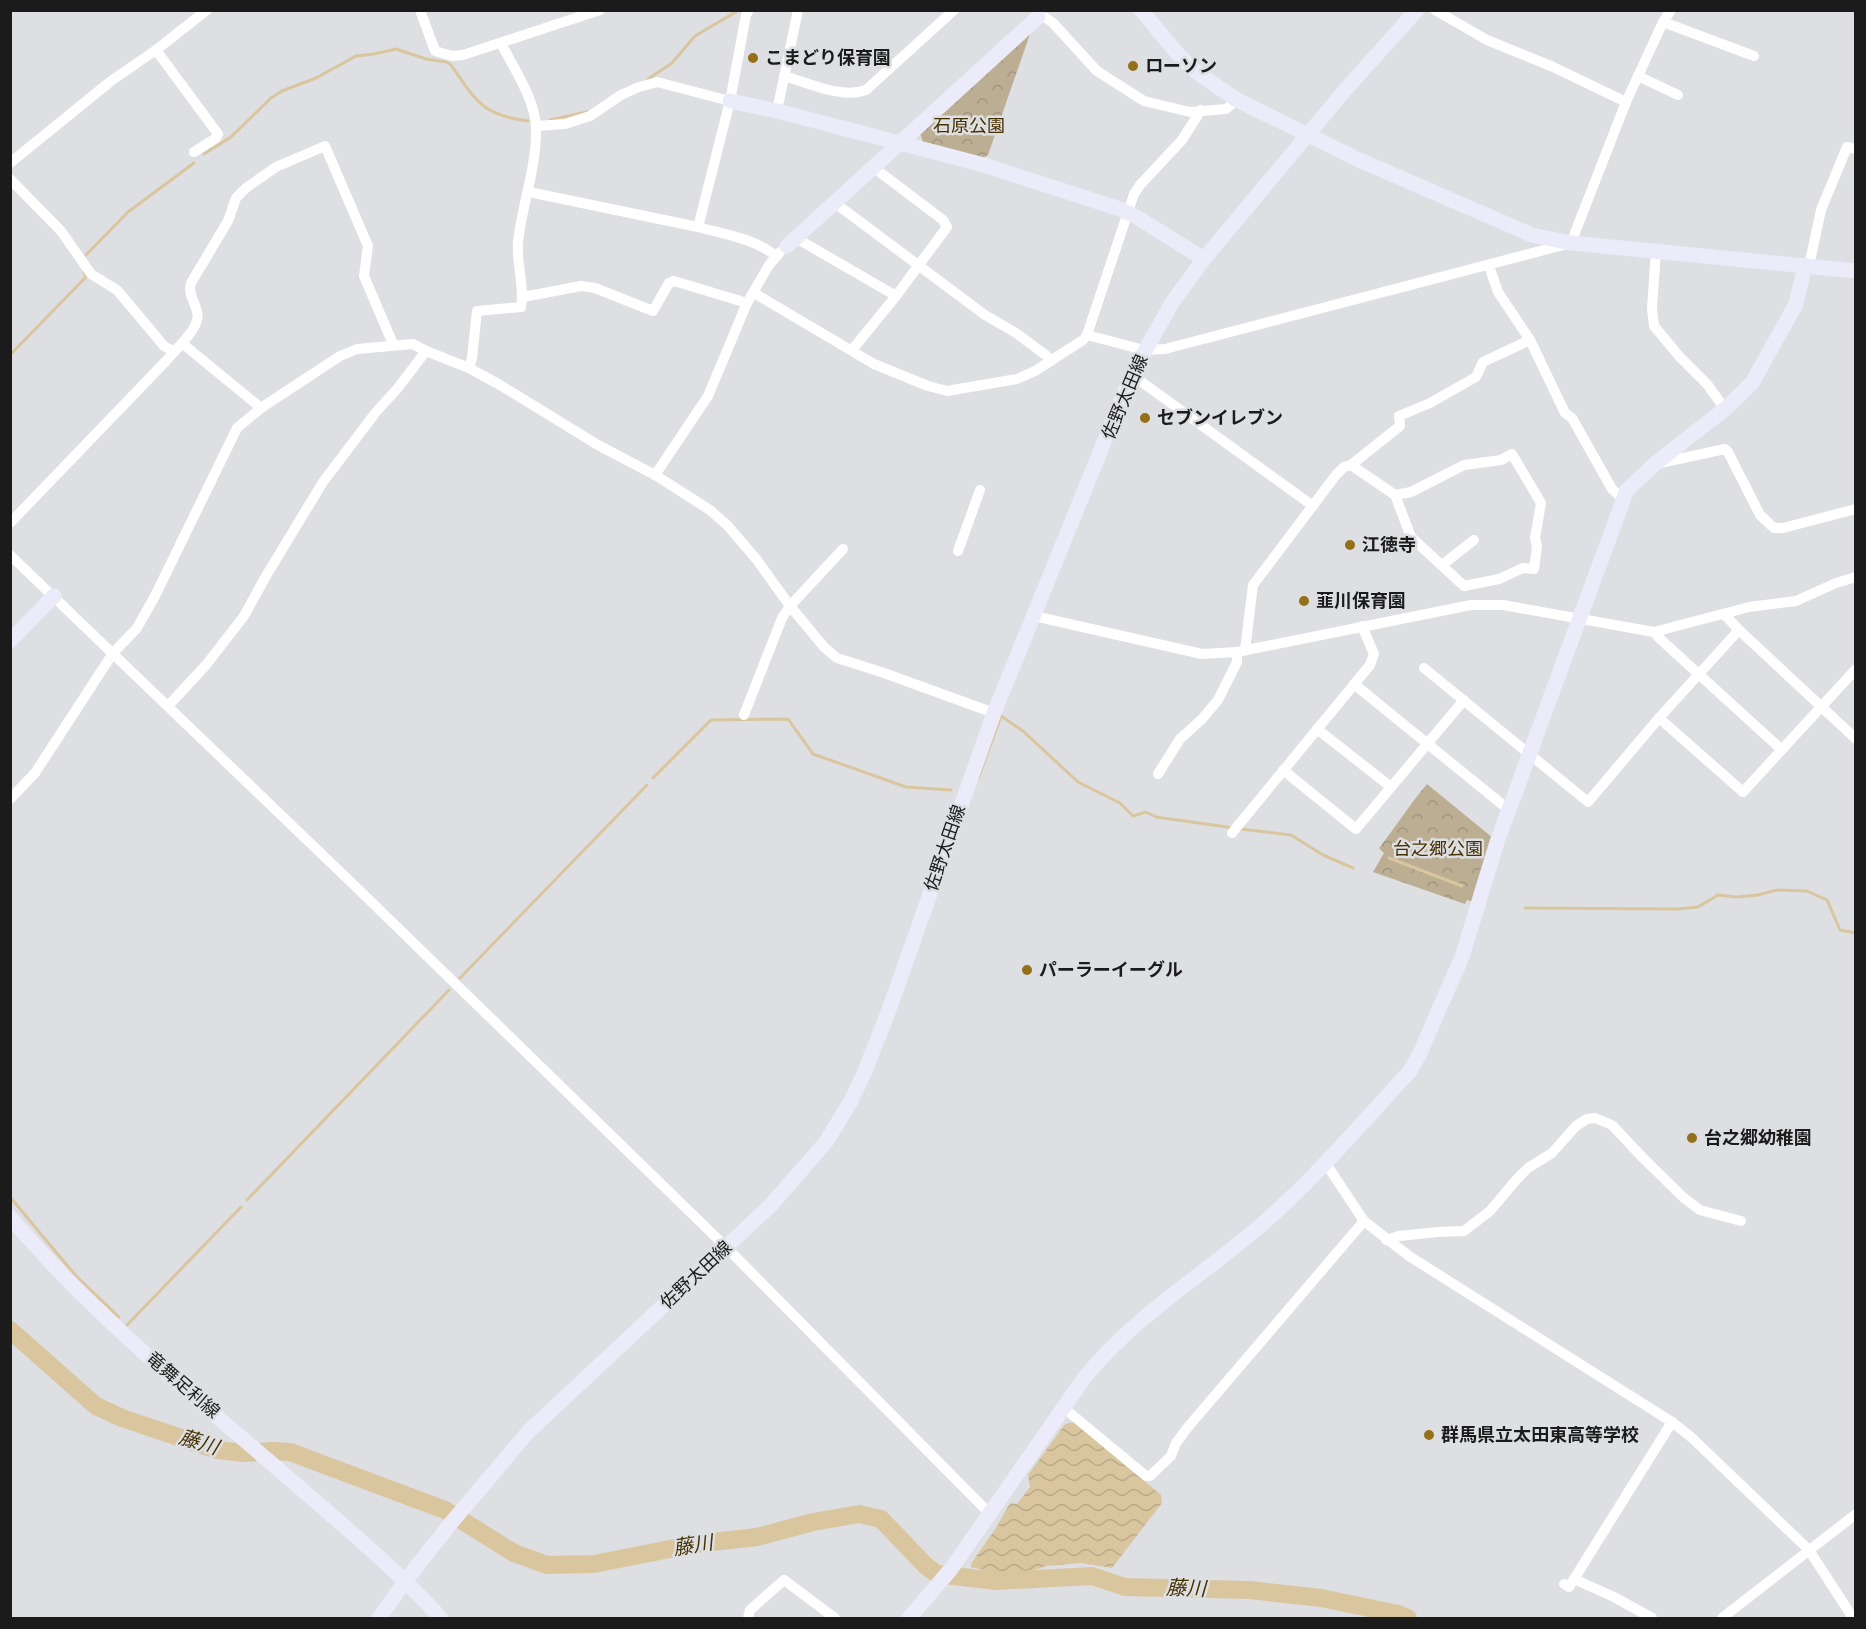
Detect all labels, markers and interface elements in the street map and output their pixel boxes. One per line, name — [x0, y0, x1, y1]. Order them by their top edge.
place label: こまどり保育園 — [765, 48, 891, 68]
marker: こまどり保育園 — [746, 51, 760, 65]
place label: ローソン — [1145, 56, 1217, 76]
marker: ローソン — [1126, 59, 1140, 73]
park label: 石原公園 — [933, 116, 1005, 136]
street label: 佐野太田線 — [1098, 352, 1152, 442]
place label: セブンイレブン — [1157, 408, 1283, 428]
marker: セブンイレブン — [1138, 411, 1152, 425]
place label: 江徳寺 — [1362, 535, 1416, 555]
marker: 江徳寺 — [1343, 538, 1357, 552]
place label: 韮川保育園 — [1316, 591, 1406, 611]
marker: 韮川保育園 — [1297, 594, 1311, 608]
street label: 佐野太田線 — [921, 802, 969, 894]
park label: 台之郷公園 — [1393, 839, 1483, 859]
place label: パーラーイーグル — [1039, 960, 1183, 980]
marker: パーラーイーグル — [1020, 963, 1034, 977]
place label: 台之郷幼稚園 — [1704, 1128, 1812, 1148]
marker: 台之郷幼稚園 — [1685, 1131, 1699, 1145]
street label: 佐野太田線 — [656, 1237, 736, 1313]
street label: 竜舞足利線 — [142, 1348, 224, 1422]
place label: 群馬県立太田東高等学校 — [1441, 1425, 1639, 1445]
water label: 藤川 — [177, 1426, 223, 1459]
marker: 群馬県立太田東高等学校 — [1422, 1428, 1436, 1442]
water label: 藤川 — [672, 1531, 716, 1559]
water label: 藤川 — [1166, 1576, 1208, 1600]

